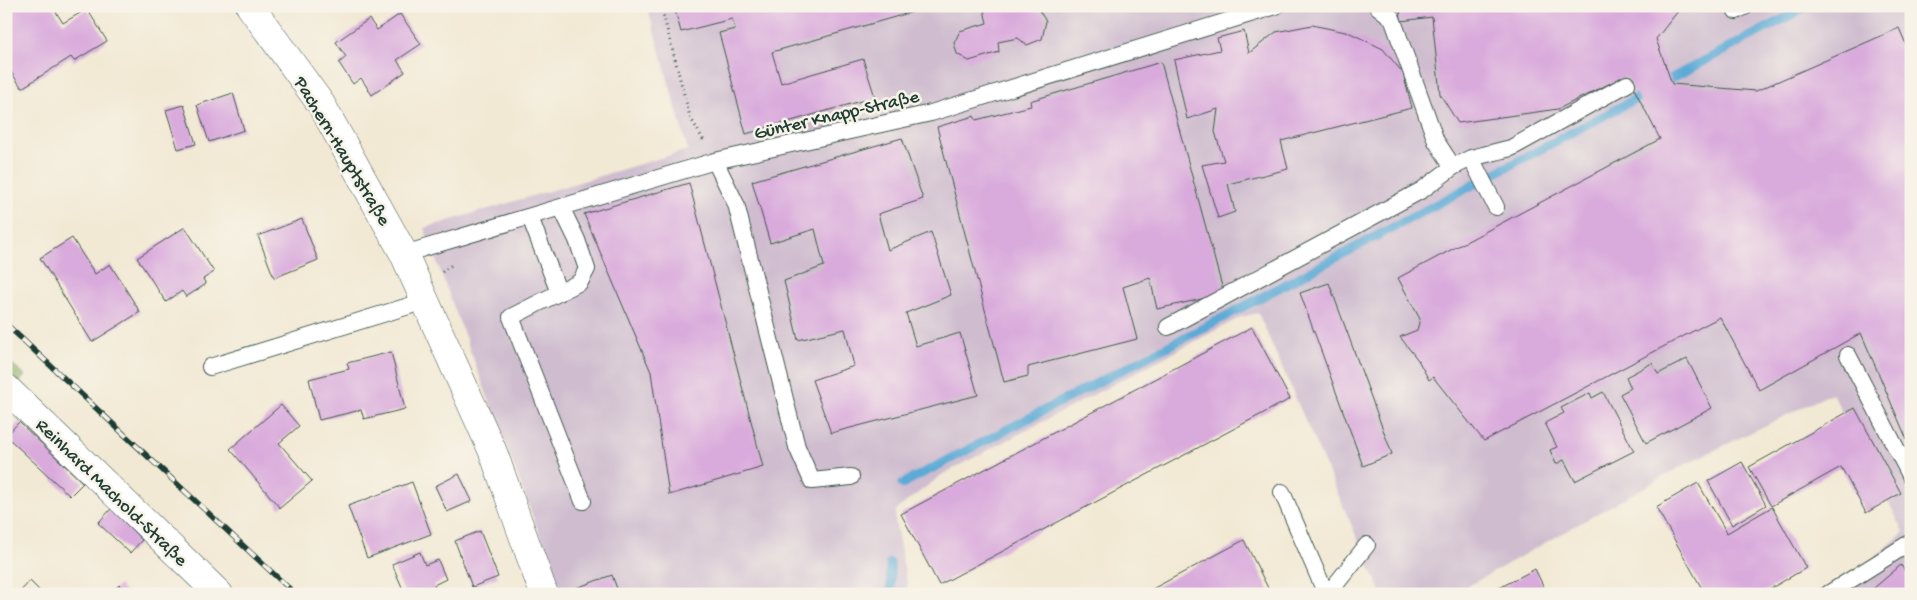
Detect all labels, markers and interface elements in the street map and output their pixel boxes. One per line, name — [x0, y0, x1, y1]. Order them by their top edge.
street label: Pachern-Hauptstraße — [287, 72, 395, 231]
street label: Günter Knapp-Straße — [752, 86, 922, 147]
street label: Reinhard Machold-Straße — [30, 415, 192, 572]

